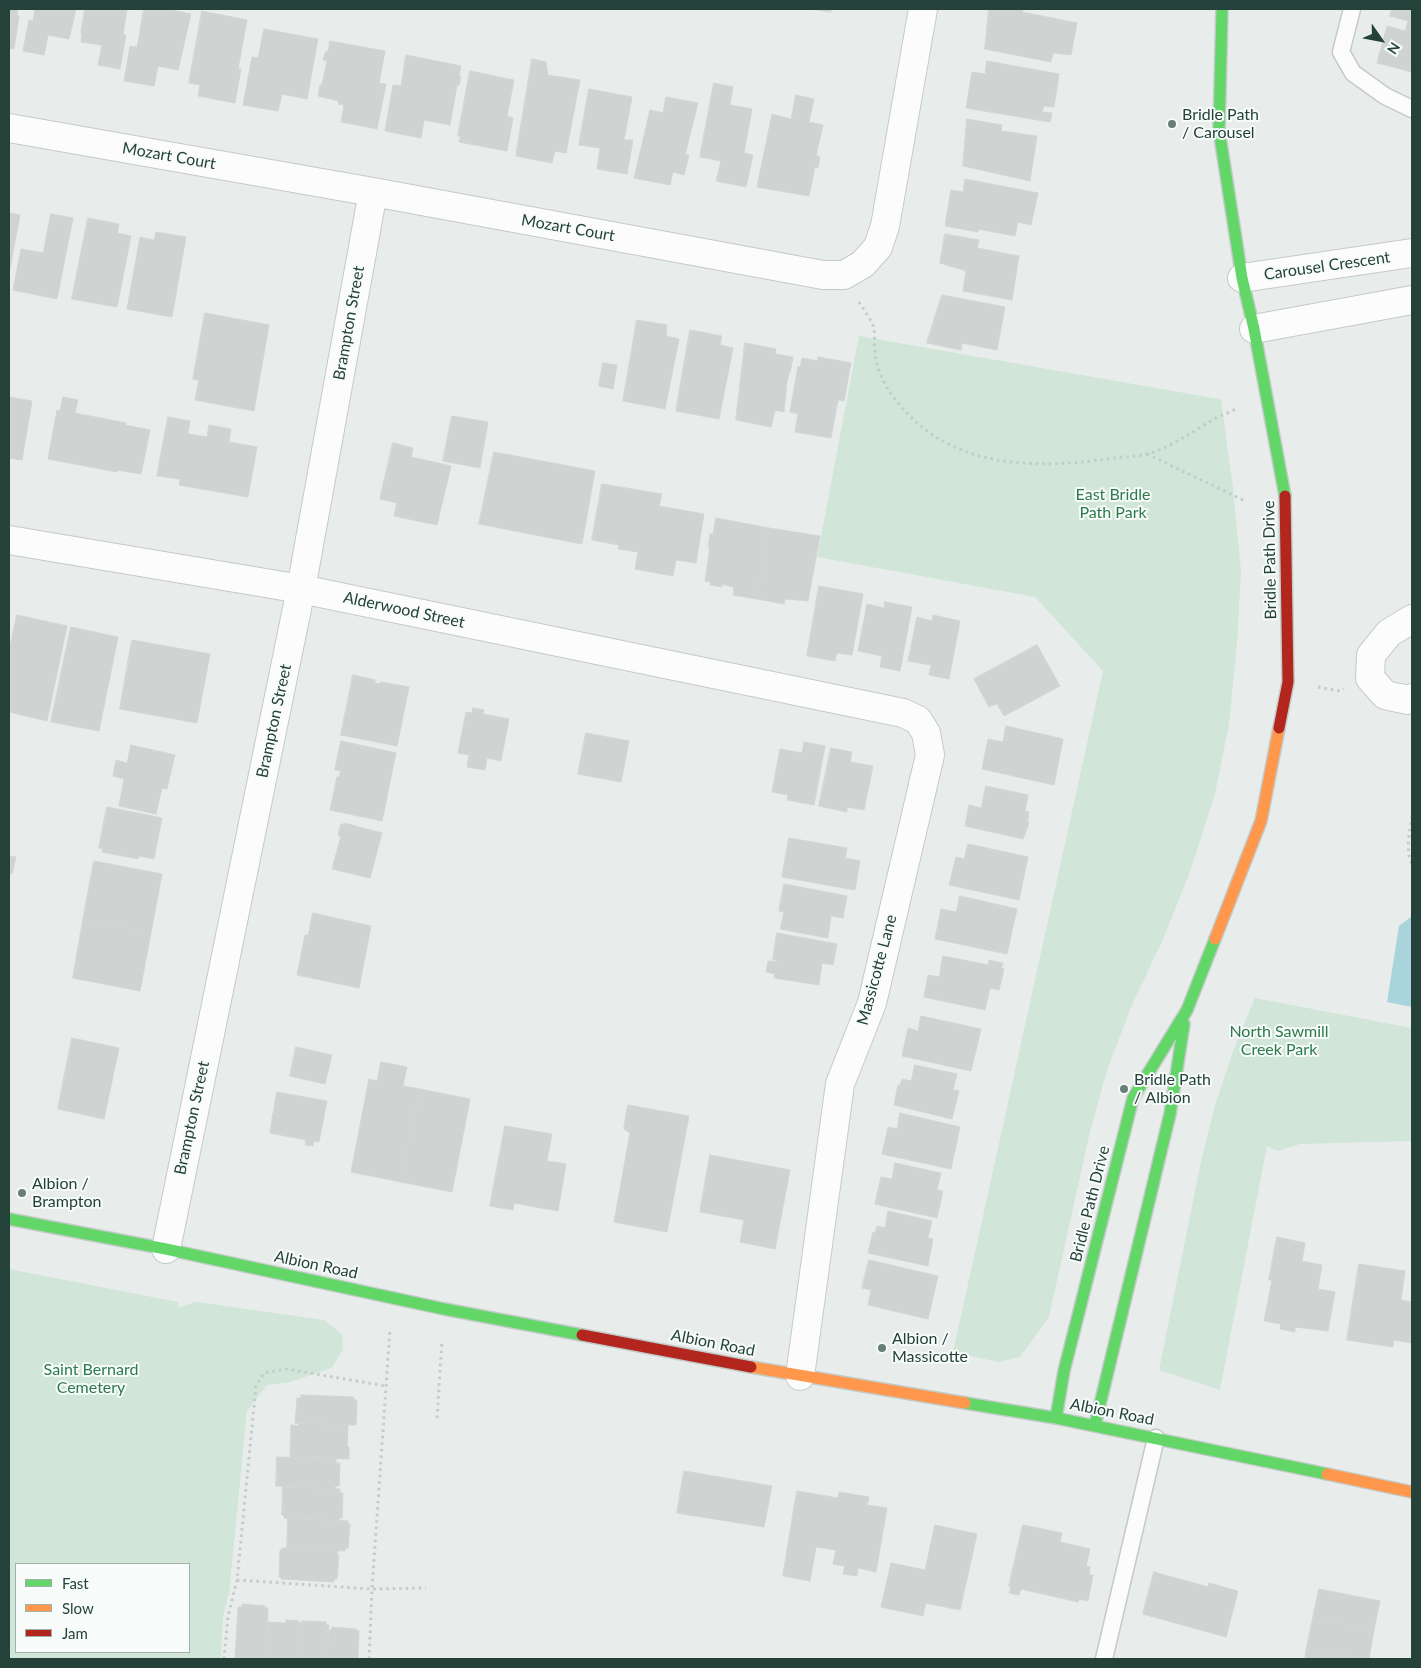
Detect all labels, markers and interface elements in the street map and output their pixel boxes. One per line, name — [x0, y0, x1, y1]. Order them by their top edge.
north arrow — [1356, 15, 1406, 65]
text: N — [1384, 39, 1404, 58]
place label: Bridle Path / Carousel — [1182, 105, 1259, 143]
marker: Bridle Path / Carousel — [1166, 118, 1178, 130]
street label: Mozart Court — [121, 138, 217, 174]
street label: Mozart Court — [520, 210, 616, 246]
street label: Carousel Crescent — [1263, 248, 1391, 284]
street label: Brampton Street — [329, 264, 369, 382]
park label: East Bridle Path Park — [1076, 485, 1150, 523]
street label: Bridle Path Drive — [1259, 500, 1281, 620]
street label: Alderwood Street — [342, 588, 466, 632]
street label: Brampton Street — [253, 662, 295, 780]
street label: Massicotte Lane — [853, 913, 901, 1027]
park label: North Sawmill Creek Park — [1229, 1022, 1329, 1060]
street label: Brampton Street — [171, 1059, 213, 1177]
place label: Bridle Path / Albion — [1134, 1070, 1211, 1108]
marker: Bridle Path / Albion — [1118, 1083, 1130, 1095]
street label: Bridle Path Drive — [1066, 1144, 1114, 1264]
place label: Albion / Brampton — [32, 1174, 102, 1212]
marker: Albion / Brampton — [16, 1187, 28, 1199]
street label: Albion Road — [272, 1247, 360, 1283]
street label: Albion Road — [669, 1325, 757, 1361]
place label: Albion / Massicotte — [892, 1329, 968, 1367]
marker: Albion / Massicotte — [876, 1342, 888, 1354]
park label: Saint Bernard Cemetery — [44, 1360, 138, 1398]
street label: Albion Road — [1068, 1394, 1156, 1430]
legend — [15, 1563, 190, 1653]
text: Fast — [62, 1574, 89, 1592]
text: Slow — [62, 1599, 94, 1617]
text: Jam — [62, 1624, 88, 1642]

